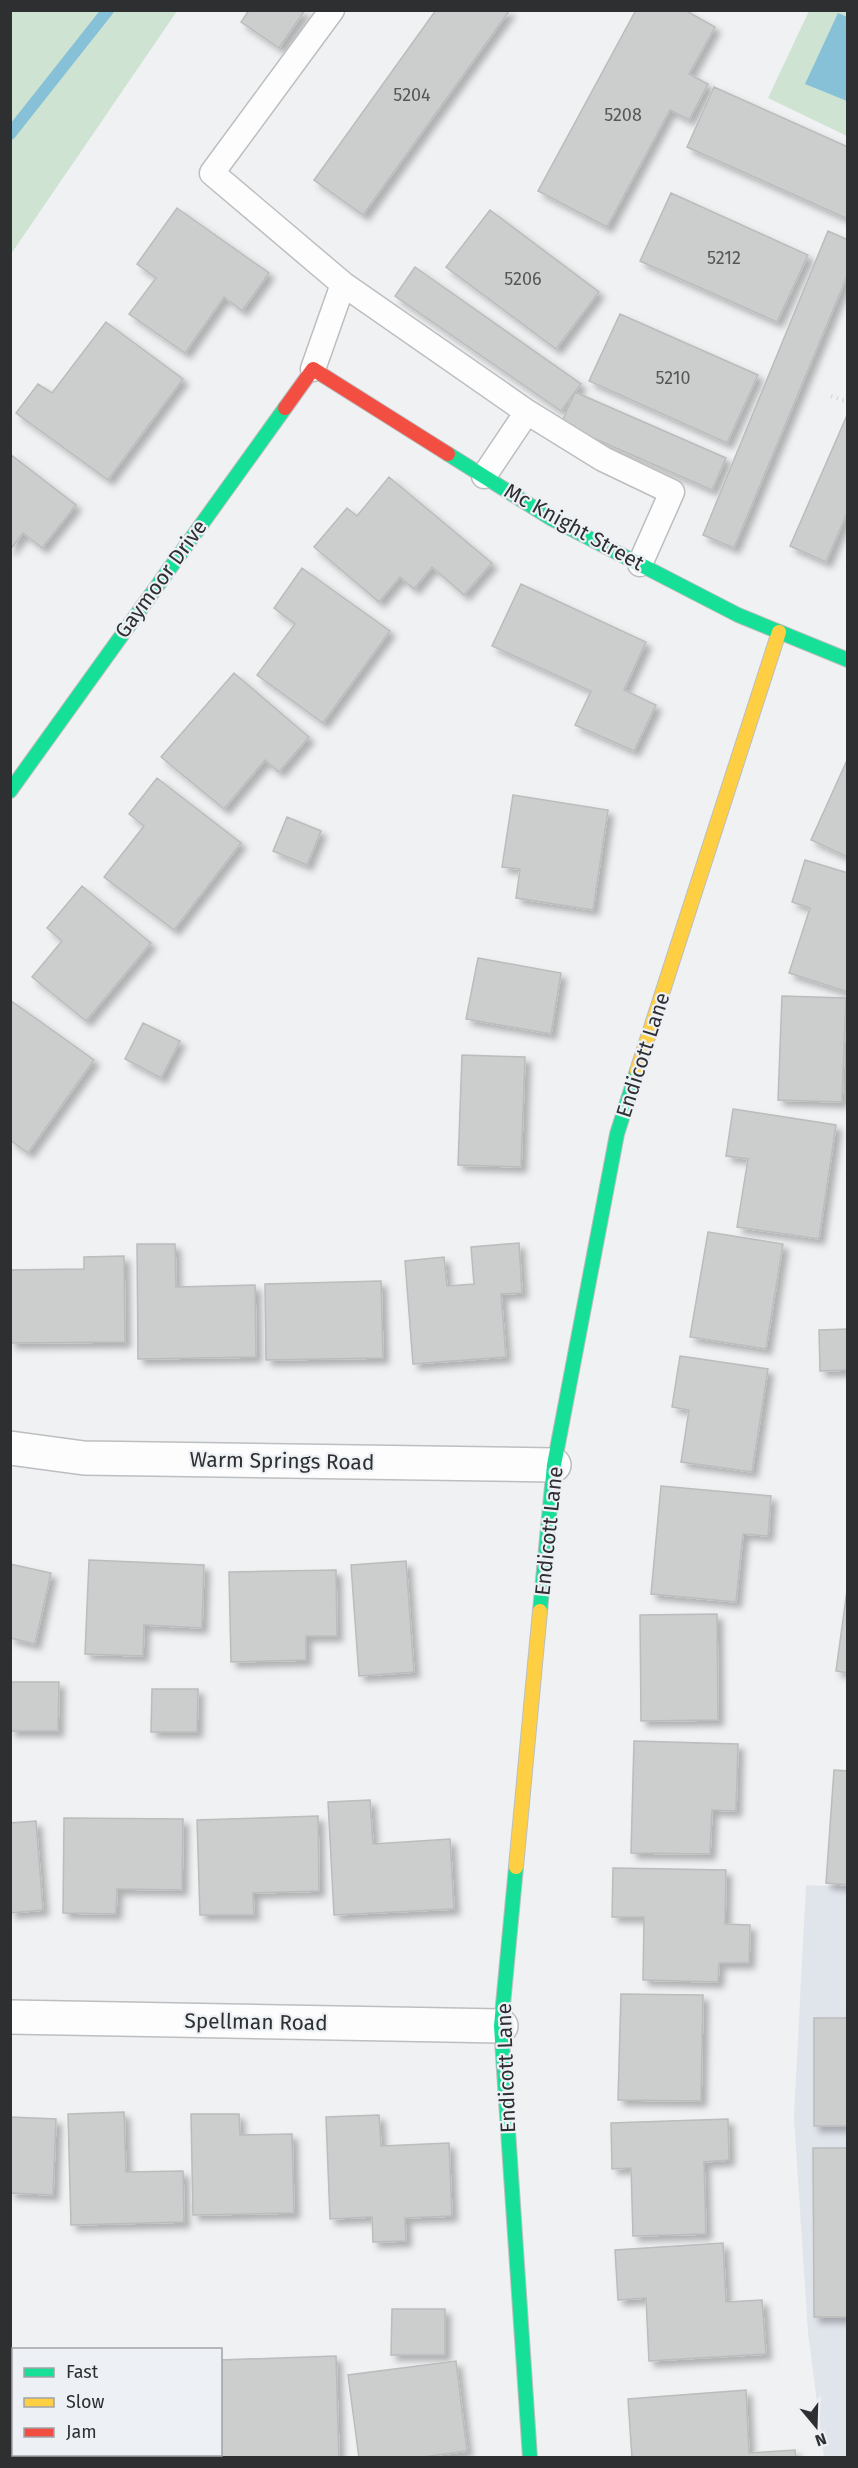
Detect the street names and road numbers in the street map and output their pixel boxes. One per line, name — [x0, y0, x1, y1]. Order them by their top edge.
street label: Mc Knight Street — [500, 478, 649, 576]
street label: Gaymoor Drive — [109, 515, 213, 643]
street label: Endicott Lane — [611, 989, 675, 1121]
street label: Warm Springs Road — [189, 1446, 375, 1476]
street label: Endicott Lane — [529, 1465, 569, 1597]
street label: Endicott Lane — [491, 2003, 521, 2133]
street label: Spellman Road — [184, 2008, 328, 2036]

